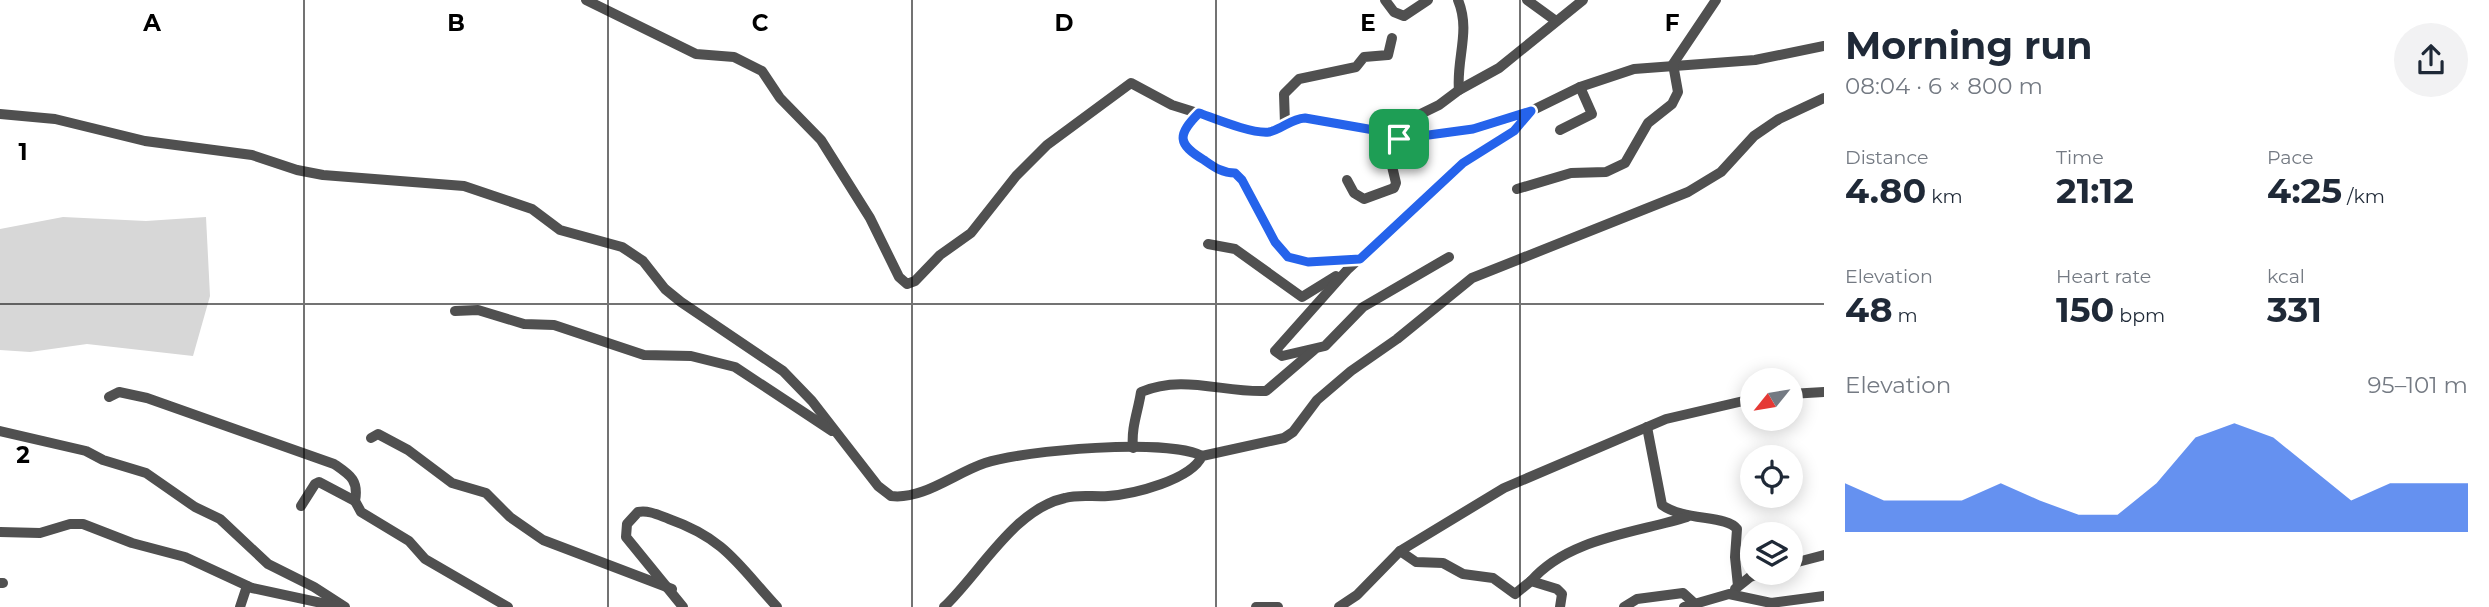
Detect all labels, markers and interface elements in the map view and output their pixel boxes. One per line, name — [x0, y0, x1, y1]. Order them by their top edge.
text: A — [142, 9, 161, 37]
text: B — [447, 9, 465, 37]
text: C — [752, 9, 769, 37]
text: D — [1055, 9, 1074, 37]
text: E — [1360, 9, 1376, 37]
text: F — [1665, 9, 1680, 37]
text: Morning run — [1845, 22, 2093, 69]
button: share — [2394, 23, 2468, 97]
text: 08:04 · 6 × 800 m — [1845, 72, 2043, 100]
pin — [1369, 109, 1429, 169]
icon: arrive — [1380, 120, 1418, 158]
text: 1 — [18, 138, 28, 166]
text: Distance — [1845, 146, 1928, 169]
text: Time — [2056, 146, 2104, 169]
text: Pace — [2267, 146, 2314, 169]
text: 4.80 — [1845, 169, 1926, 212]
text: 21:12 — [2056, 169, 2134, 212]
text: 4:25 — [2267, 169, 2342, 212]
text: km — [1926, 185, 1963, 208]
text: /km — [2342, 185, 2385, 208]
text: Elevation — [1845, 265, 1933, 288]
text: Heart rate — [2056, 265, 2151, 288]
text: kcal — [2267, 265, 2305, 288]
text: 48 — [1845, 288, 1893, 331]
text: 150 — [2056, 288, 2114, 331]
text: 331 — [2267, 288, 2322, 331]
text: m — [1893, 304, 1918, 327]
text: bpm — [2114, 304, 2165, 327]
north arrow — [1740, 368, 1802, 430]
map controls — [1740, 368, 1803, 585]
text: Elevation — [1845, 371, 1951, 399]
text: 95–101 m — [2368, 371, 2468, 399]
text: 2 — [16, 441, 30, 469]
button: locate — [1740, 445, 1803, 508]
button: layers — [1740, 522, 1803, 585]

